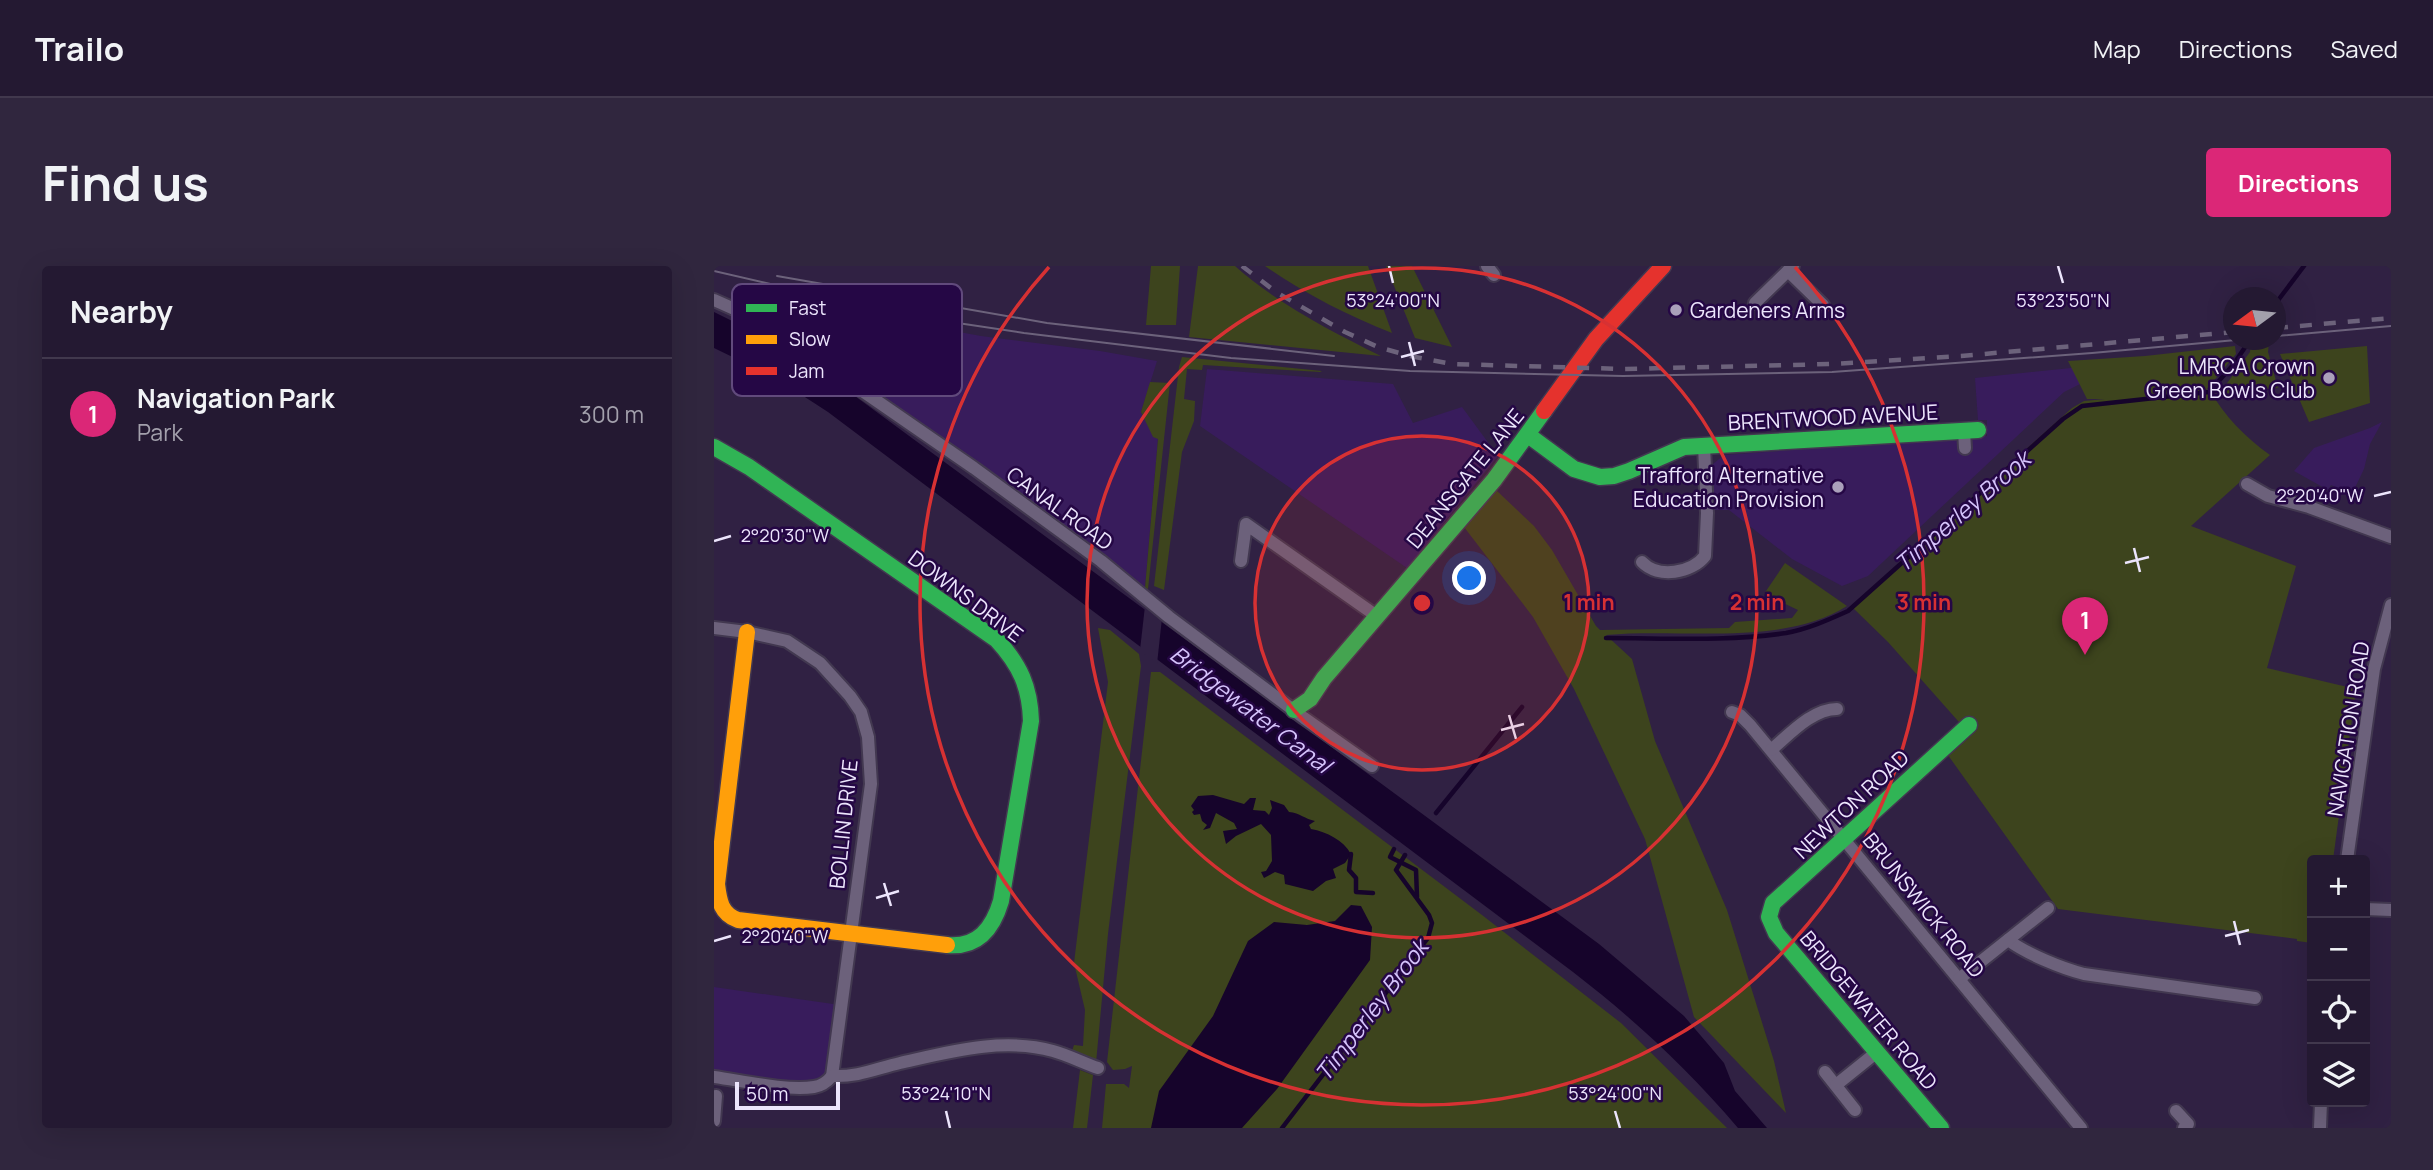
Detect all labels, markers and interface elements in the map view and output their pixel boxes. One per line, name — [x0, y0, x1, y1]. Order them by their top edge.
text: Trailo — [35, 26, 124, 71]
text: Map — [2093, 32, 2141, 65]
text: Directions — [2179, 32, 2292, 65]
text: Saved — [2330, 32, 2398, 65]
button: Directions — [2206, 148, 2391, 217]
text: Find us — [42, 149, 209, 216]
legend — [732, 284, 962, 396]
north arrow — [2223, 287, 2286, 350]
text: 53°24'00"N — [1346, 288, 1440, 312]
text: 53°23'50"N — [2016, 288, 2110, 312]
text: Nearby — [70, 291, 173, 332]
text: Fast — [789, 295, 826, 321]
place label: Gardeners Arms — [1690, 296, 1845, 324]
marker: Gardeners Arms — [1668, 302, 1684, 318]
text: Slow — [789, 326, 831, 352]
place label: LMRCA Crown Green Bowls Club — [2146, 352, 2315, 404]
text: Jam — [789, 358, 824, 384]
marker: LMRCA Crown Green Bowls Club — [2321, 370, 2337, 386]
text: Navigation Park — [137, 380, 334, 416]
text: 1 — [88, 398, 98, 430]
text: 300 m — [579, 398, 644, 430]
street label: BRENTWOOD AVENUE — [1727, 398, 1939, 436]
street label: DEANSGATE LANE — [1400, 402, 1530, 554]
text: Park — [137, 416, 183, 448]
water label: Timperley Brook — [1887, 441, 2039, 579]
street label: CANAL ROAD — [1001, 460, 1119, 556]
place label: Trafford Alternative Education Provision — [1633, 461, 1824, 513]
marker: Trafford Alternative Education Provision — [1830, 479, 1846, 495]
text: 2°20'40"W — [2277, 483, 2364, 507]
text: 2°20'30"W — [741, 523, 829, 547]
street label: DOWNS DRIVE — [903, 544, 1029, 648]
your location — [1452, 561, 1486, 595]
text: 1 min — [1563, 588, 1615, 616]
text: 2 min — [1730, 588, 1784, 616]
text: 3 min — [1897, 588, 1951, 616]
centre of rings — [1410, 591, 1434, 615]
pin: 1 — [2062, 597, 2108, 655]
water label: Bridgewater Canal — [1164, 638, 1340, 782]
street label: NAVIGATION ROAD — [2320, 639, 2376, 819]
street label: NEWTON ROAD — [1787, 743, 1915, 865]
street label: BOLLIN DRIVE — [822, 758, 864, 890]
street label: BRUNSWICK ROAD — [1857, 827, 1991, 983]
map controls — [2307, 855, 2370, 1107]
button: + — [2307, 855, 2370, 918]
button: − — [2307, 918, 2370, 981]
text: 2°20'40"W — [742, 924, 829, 948]
street label: BRIDGEWATER ROAD — [1794, 925, 1944, 1095]
water label: Timperley Brook — [1307, 930, 1437, 1088]
button: locate — [2307, 981, 2370, 1044]
button: layers — [2307, 1044, 2370, 1107]
scale bar — [735, 1079, 840, 1111]
text: 50 m — [746, 1081, 788, 1107]
text: 53°24'10"N — [901, 1081, 991, 1105]
text: 53°24'00"N — [1568, 1081, 1662, 1105]

